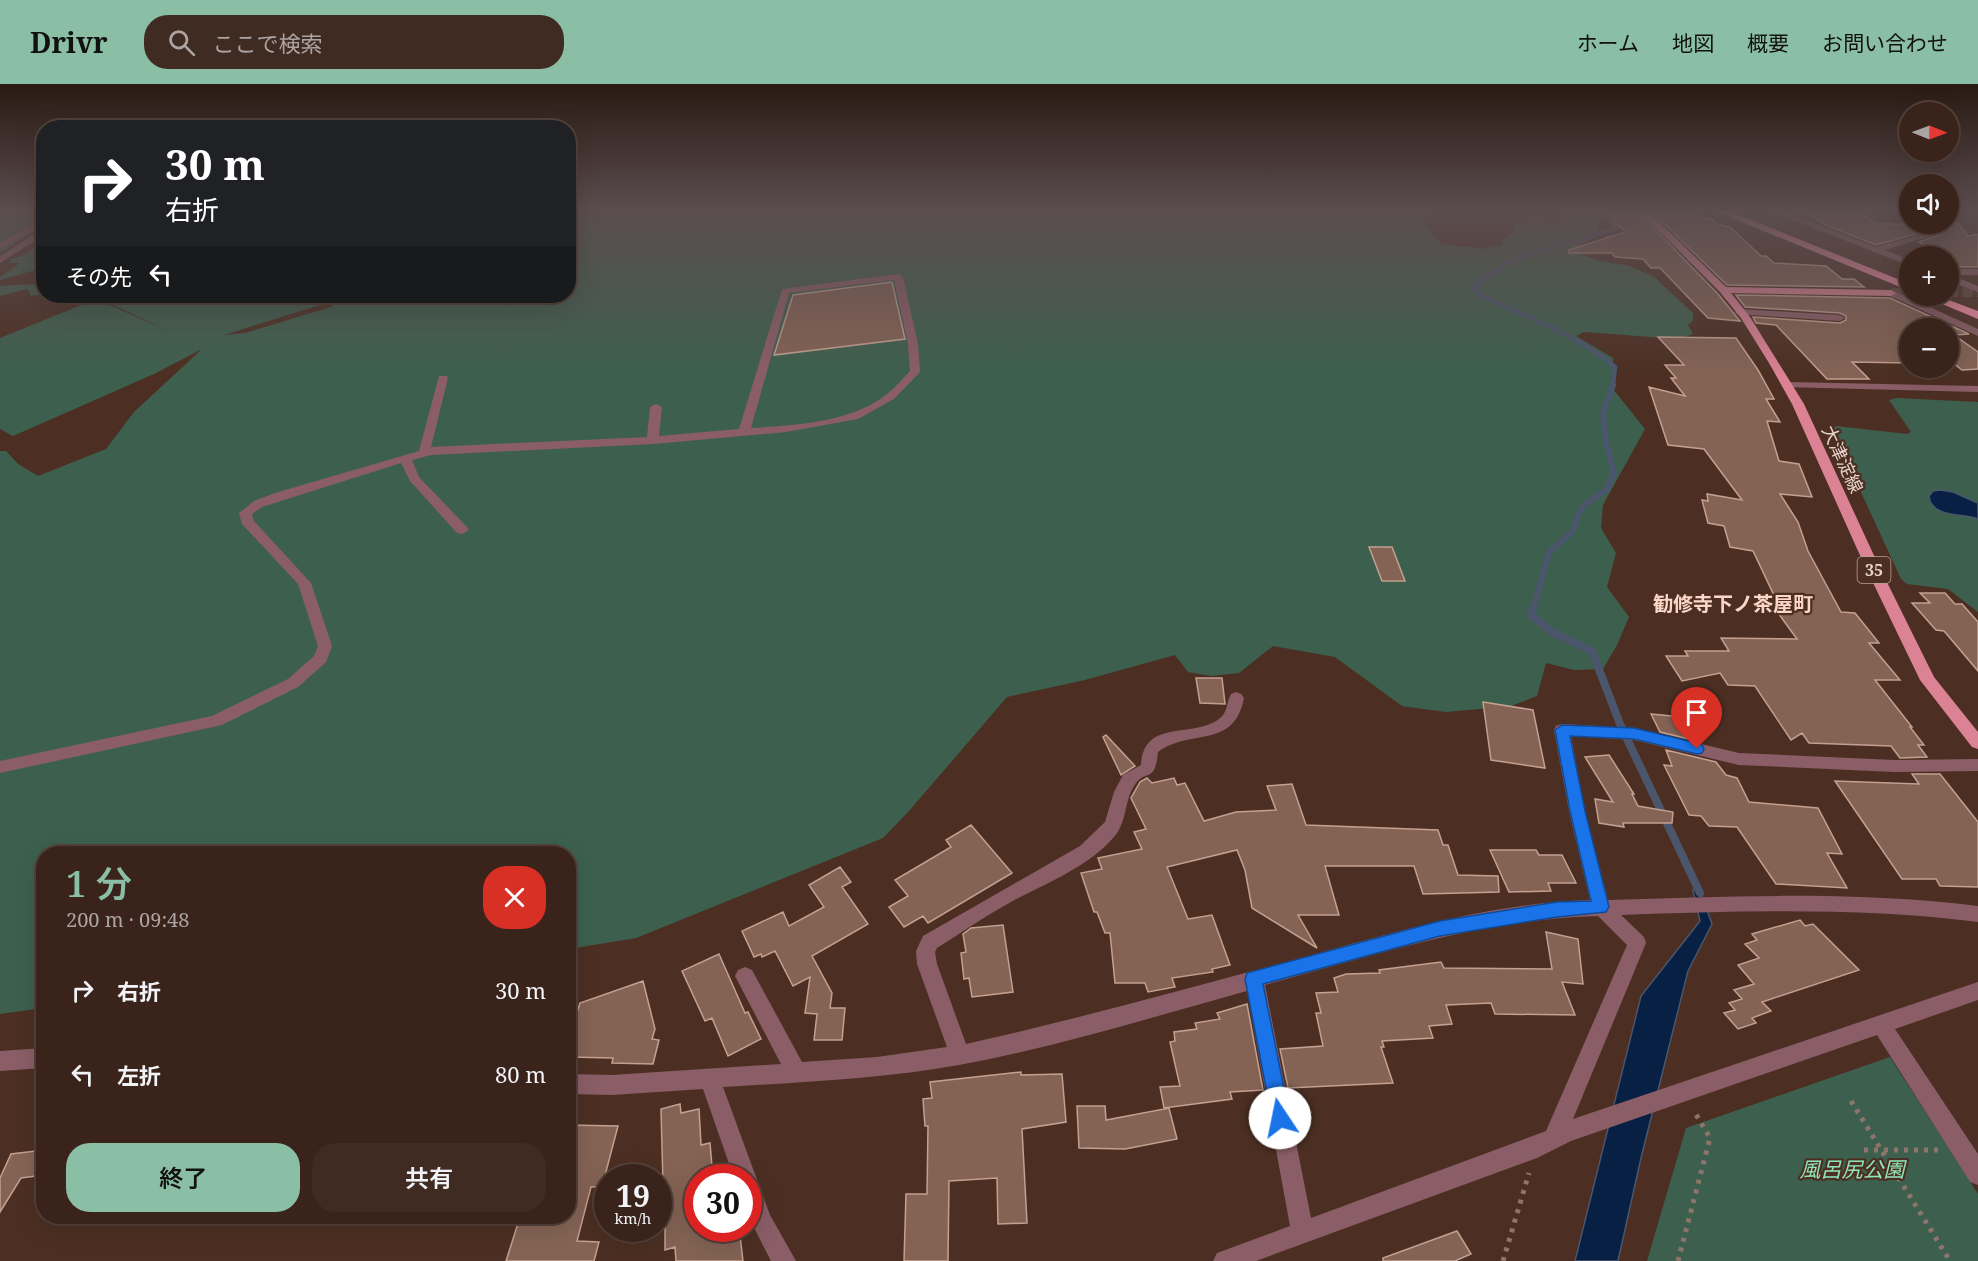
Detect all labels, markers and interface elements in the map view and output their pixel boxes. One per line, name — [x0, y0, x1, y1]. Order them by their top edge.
search box — [144, 15, 564, 69]
text: Drivr — [30, 23, 108, 61]
icon: search — [165, 26, 198, 59]
text: ここで検索 — [213, 28, 323, 58]
text: ホーム — [1577, 29, 1639, 57]
text: 地図 — [1672, 29, 1714, 57]
text: 概要 — [1747, 29, 1789, 57]
text: お問い合わせ — [1822, 29, 1948, 57]
north arrow — [1899, 102, 1959, 162]
map controls — [1899, 102, 1959, 378]
text: 30 m — [165, 135, 265, 192]
icon: right — [66, 144, 144, 222]
button: sound — [1899, 174, 1959, 234]
text: 右折 — [165, 191, 219, 228]
button: + — [1899, 246, 1959, 306]
icon: left — [144, 258, 177, 291]
text: その先 — [66, 261, 132, 291]
button: − — [1899, 318, 1959, 378]
street label: 大津淀線 — [1817, 421, 1869, 497]
road number: 35 — [1858, 557, 1890, 583]
district label: 勧修寺下ノ茶屋町 — [1653, 590, 1813, 617]
pin — [1671, 687, 1722, 749]
icon: arrive — [1680, 696, 1713, 729]
text: 1 分 — [66, 859, 132, 908]
button: close — [483, 866, 546, 929]
text: 200 m · 09:48 — [66, 906, 189, 933]
icon: right — [66, 974, 99, 1007]
text: 30 m — [495, 975, 546, 1005]
text: 右折 — [117, 976, 161, 1006]
icon: left — [66, 1058, 99, 1091]
text: 80 m — [495, 1059, 546, 1089]
text: 左折 — [117, 1060, 161, 1090]
position arrow — [1248, 1086, 1312, 1150]
button: 終了 — [66, 1143, 300, 1212]
button: 共有 — [312, 1143, 546, 1212]
park label: 風呂尻公園 — [1800, 1155, 1907, 1183]
speed limit sign: 30 — [684, 1164, 762, 1242]
text: 19 — [616, 1175, 650, 1216]
text: km/h — [615, 1208, 651, 1228]

